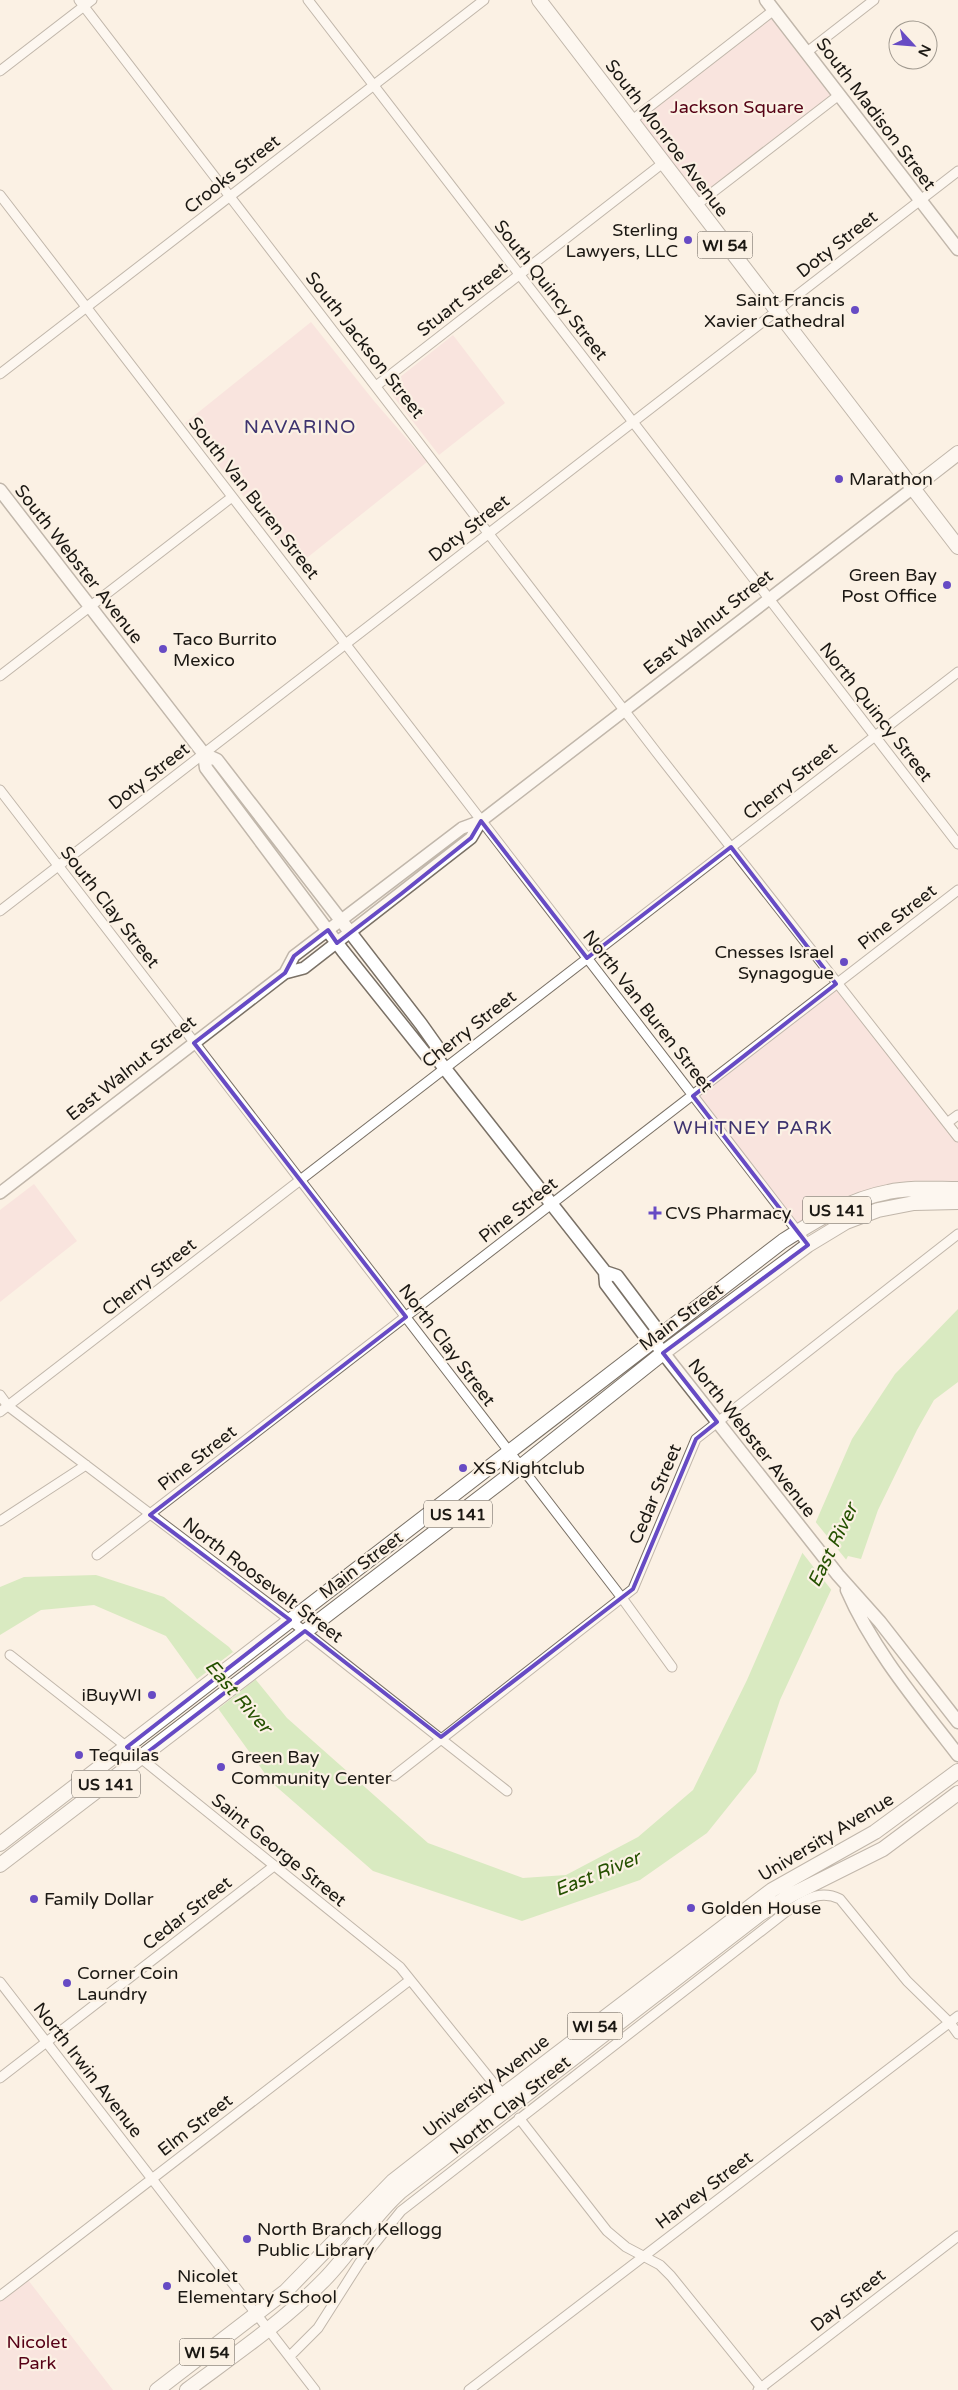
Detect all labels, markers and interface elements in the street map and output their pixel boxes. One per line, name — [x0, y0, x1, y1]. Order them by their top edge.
north arrow — [888, 20, 938, 70]
street label: South Madison Street — [811, 33, 941, 195]
text: N — [914, 42, 934, 59]
street label: South Monroe Avenue — [601, 55, 733, 221]
park label: Jackson Square — [670, 96, 804, 118]
street label: Crooks Street — [180, 130, 284, 218]
street label: Doty Street — [792, 206, 882, 282]
street label: South Quincy Street — [489, 216, 613, 365]
place label: Sterling Lawyers, LLC — [566, 219, 678, 262]
road number: WI 54 — [698, 232, 752, 258]
marker: Sterling Lawyers, LLC — [682, 234, 694, 246]
street label: Stuart Street — [412, 257, 512, 341]
street label: South Jackson Street — [301, 267, 429, 423]
place label: Saint Francis Xavier Cathedral — [704, 289, 845, 332]
marker: Saint Francis Xavier Cathedral — [849, 304, 861, 316]
street label: South Van Buren Street — [184, 412, 324, 584]
district label: NAVARINO — [244, 416, 356, 438]
place label: Marathon — [849, 468, 933, 490]
marker: Marathon — [833, 473, 845, 485]
street label: South Webster Avenue — [10, 480, 148, 648]
street label: Doty Street — [424, 490, 514, 566]
street label: East Walnut Street — [639, 564, 777, 679]
place label: Green Bay Post Office — [841, 564, 937, 607]
marker: Green Bay Post Office — [941, 579, 953, 591]
place label: Taco Burrito Mexico — [173, 628, 277, 671]
street label: North Quincy Street — [815, 638, 937, 786]
marker: Taco Burrito Mexico — [157, 643, 169, 655]
street label: Cherry Street — [739, 737, 841, 825]
street label: Doty Street — [104, 738, 194, 814]
street label: South Clay Street — [56, 842, 164, 972]
street label: Pine Street — [853, 879, 941, 955]
street label: North Van Buren Street — [578, 926, 718, 1096]
place label: Cnesses Israel Synagogue — [714, 941, 834, 984]
marker: Cnesses Israel Synagogue — [838, 956, 850, 968]
street label: Cherry Street — [418, 985, 520, 1073]
street label: East Walnut Street — [62, 1010, 200, 1125]
district label: WHITNEY PARK — [673, 1117, 833, 1139]
street label: Pine Street — [474, 1172, 562, 1248]
road number: US 141 — [803, 1196, 871, 1224]
place label: CVS Pharmacy — [665, 1202, 792, 1224]
marker: CVS Pharmacy — [649, 1207, 661, 1219]
street label: Cherry Street — [98, 1233, 200, 1321]
street label: Main Street — [635, 1278, 727, 1356]
street label: North Clay Street — [394, 1280, 500, 1411]
street label: North Webster Avenue — [683, 1354, 821, 1522]
street label: Pine Street — [153, 1420, 241, 1496]
street label: Cedar Street — [624, 1440, 686, 1548]
place label: XS Nightclub — [473, 1457, 585, 1479]
marker: XS Nightclub — [457, 1462, 469, 1474]
water label: East River — [803, 1498, 864, 1591]
road number: US 141 — [424, 1500, 492, 1528]
street label: North Roosevelt Street — [178, 1513, 348, 1648]
street label: Main Street — [315, 1526, 407, 1604]
water label: East River — [200, 1655, 278, 1740]
place label: iBuyWI — [81, 1684, 142, 1706]
marker: iBuyWI — [146, 1689, 158, 1701]
place label: Tequilas — [89, 1744, 159, 1766]
place label: Green Bay Community Center — [231, 1746, 392, 1789]
marker: Tequilas — [73, 1749, 85, 1761]
marker: Green Bay Community Center — [215, 1761, 227, 1773]
road number: US 141 — [72, 1770, 140, 1798]
street label: University Avenue — [754, 1788, 898, 1886]
street label: Saint George Street — [207, 1789, 351, 1911]
water label: East River — [551, 1846, 646, 1901]
street label: Cedar Street — [138, 1871, 236, 1955]
place label: Family Dollar — [44, 1888, 154, 1910]
marker: Family Dollar — [28, 1893, 40, 1905]
place label: Golden House — [701, 1897, 821, 1919]
marker: Golden House — [685, 1902, 697, 1914]
place label: Corner Coin Laundry — [77, 1962, 178, 2005]
marker: Corner Coin Laundry — [61, 1977, 73, 1989]
street label: North Irwin Avenue — [28, 1998, 148, 2142]
road number: WI 54 — [568, 2012, 622, 2040]
street label: University Avenue — [419, 2030, 553, 2142]
street label: North Clay Street — [445, 2051, 575, 2159]
street label: Elm Street — [153, 2089, 237, 2161]
street label: Harvey Street — [651, 2146, 757, 2234]
place label: North Branch Kellogg Public Library — [257, 2218, 442, 2261]
marker: North Branch Kellogg Public Library — [241, 2233, 253, 2245]
street label: Day Street — [806, 2264, 890, 2336]
place label: Nicolet Elementary School — [177, 2265, 337, 2308]
marker: Nicolet Elementary School — [161, 2280, 173, 2292]
park label: Nicolet Park — [7, 2331, 68, 2374]
road number: WI 54 — [180, 2338, 234, 2366]

